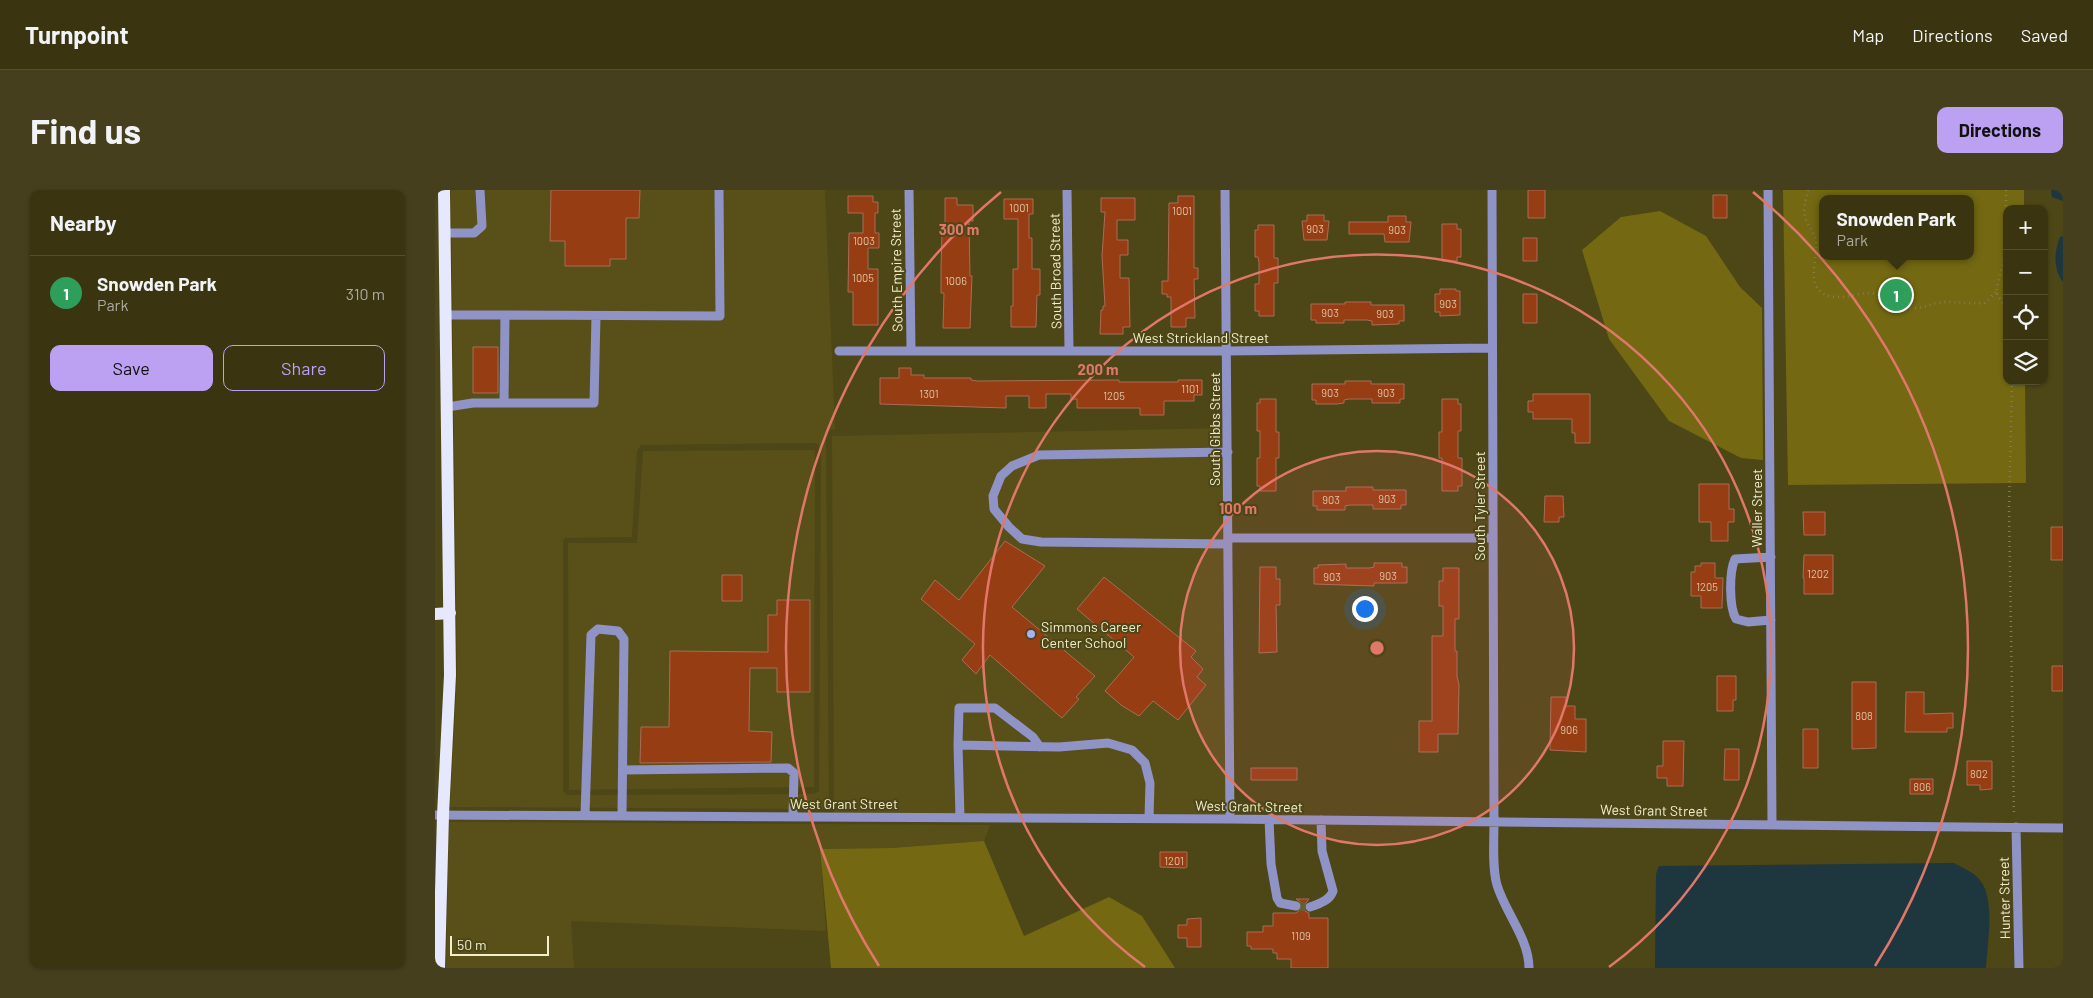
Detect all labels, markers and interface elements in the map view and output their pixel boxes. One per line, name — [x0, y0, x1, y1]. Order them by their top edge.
text: Turnpoint — [25, 20, 129, 49]
text: Map — [1852, 24, 1884, 46]
text: Directions — [1912, 24, 1993, 46]
text: Saved — [2021, 24, 2068, 46]
button: Directions — [1937, 107, 2063, 153]
text: Find us — [30, 109, 141, 151]
popup — [1819, 195, 1974, 260]
house number: 1001 — [1009, 201, 1029, 214]
house number: 1001 — [1172, 204, 1192, 217]
map controls — [2003, 205, 2048, 385]
button: + — [2003, 205, 2048, 250]
text: Snowden Park — [1837, 207, 1956, 230]
street label: South Empire Street — [886, 208, 906, 332]
text: Nearby — [50, 210, 116, 235]
street label: South Broad Street — [1045, 213, 1065, 329]
text: 300 m — [939, 220, 979, 238]
house number: 903 — [1306, 222, 1324, 235]
house number: 903 — [1388, 223, 1406, 236]
text: Park — [1837, 230, 1868, 249]
house number: 1003 — [853, 234, 875, 247]
button: − — [2003, 250, 2048, 295]
house number: 1005 — [852, 271, 874, 284]
text: Snowden Park — [97, 272, 217, 295]
house number: 1006 — [945, 274, 967, 287]
pin: 1 — [1880, 276, 1912, 314]
text: 1 — [63, 284, 69, 303]
text: 310 m — [346, 284, 385, 303]
text: Park — [97, 295, 128, 314]
button: locate — [2003, 295, 2048, 340]
house number: 903 — [1439, 297, 1457, 310]
house number: 903 — [1321, 306, 1339, 319]
house number: 903 — [1376, 307, 1394, 320]
street label: West Strickland Street — [1133, 329, 1269, 346]
button: layers — [2003, 340, 2048, 385]
button: Save — [50, 345, 213, 391]
button: Share — [223, 345, 385, 391]
text: 200 m — [1077, 360, 1119, 378]
street label: South Gibbs Street — [1206, 372, 1223, 486]
house number: 1101 — [1181, 382, 1199, 395]
house number: 903 — [1321, 386, 1339, 399]
house number: 903 — [1377, 386, 1395, 399]
house number: 1301 — [919, 387, 939, 400]
house number: 1205 — [1103, 389, 1125, 402]
street label: South Tyler Street — [1471, 451, 1488, 561]
street label: Waller Street — [1748, 469, 1765, 547]
house number: 903 — [1378, 492, 1396, 505]
house number: 903 — [1322, 493, 1340, 506]
text: 100 m — [1219, 499, 1257, 517]
house number: 1202 — [1807, 567, 1829, 580]
house number: 903 — [1379, 569, 1397, 582]
house number: 903 — [1323, 570, 1341, 583]
house number: 1205 — [1696, 580, 1718, 593]
your location — [1352, 596, 1378, 622]
place label: Simmons Career Center School — [1041, 618, 1141, 651]
marker: Simmons Career Center School — [1025, 628, 1037, 640]
centre of rings — [1368, 639, 1386, 657]
house number: 808 — [1855, 709, 1873, 722]
house number: 906 — [1560, 723, 1578, 736]
house number: 802 — [1970, 767, 1988, 780]
house number: 806 — [1913, 780, 1931, 793]
street label: West Grant Street — [790, 795, 898, 812]
street label: West Grant Street — [1195, 797, 1303, 815]
street label: West Grant Street — [1600, 801, 1708, 819]
house number: 1201 — [1164, 854, 1184, 867]
street label: Hunter Street — [1995, 857, 2013, 939]
house number: 1109 — [1291, 929, 1311, 942]
scale bar — [450, 933, 549, 956]
text: 50 m — [457, 936, 486, 953]

